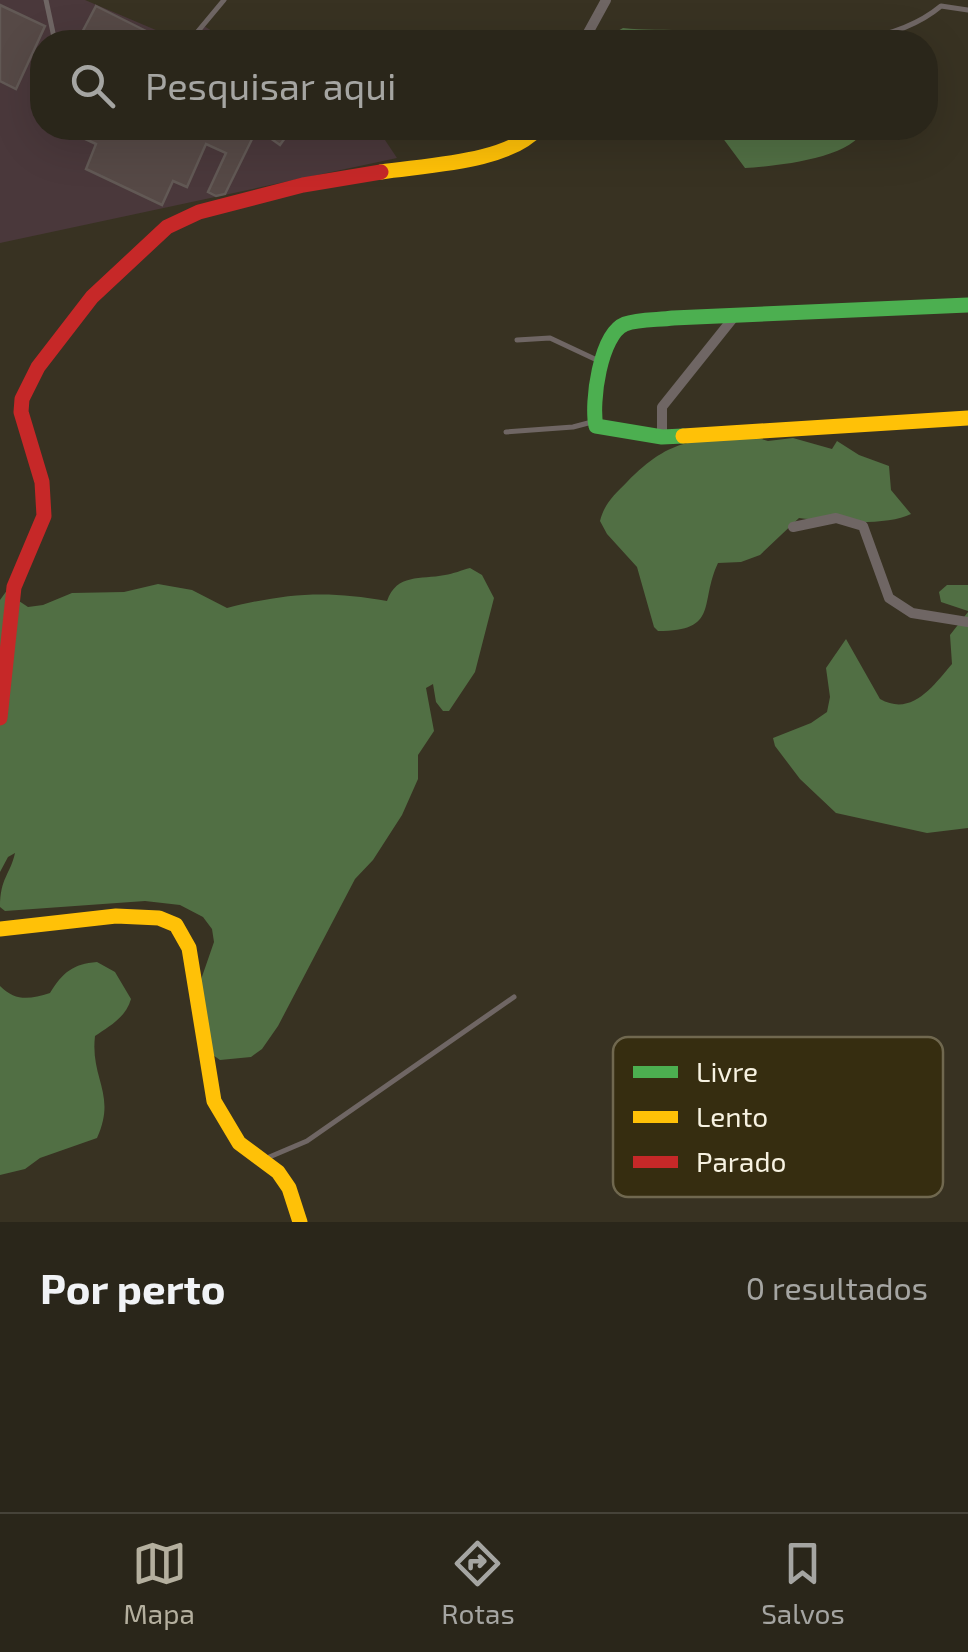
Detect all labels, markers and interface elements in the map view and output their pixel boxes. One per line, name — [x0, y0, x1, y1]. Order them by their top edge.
search box — [30, 30, 938, 140]
icon: search — [65, 58, 120, 113]
text: Pesquisar aqui — [145, 62, 396, 108]
legend — [613, 1037, 943, 1197]
text: Livre — [696, 1054, 758, 1088]
text: Lento — [696, 1099, 768, 1133]
text: Parado — [696, 1144, 786, 1178]
text: Por perto — [40, 1262, 226, 1312]
text: 0 resultados — [746, 1268, 928, 1306]
tab: Mapa — [123, 1536, 195, 1630]
tab: Rotas — [441, 1536, 515, 1630]
tab: Salvos — [761, 1536, 845, 1630]

